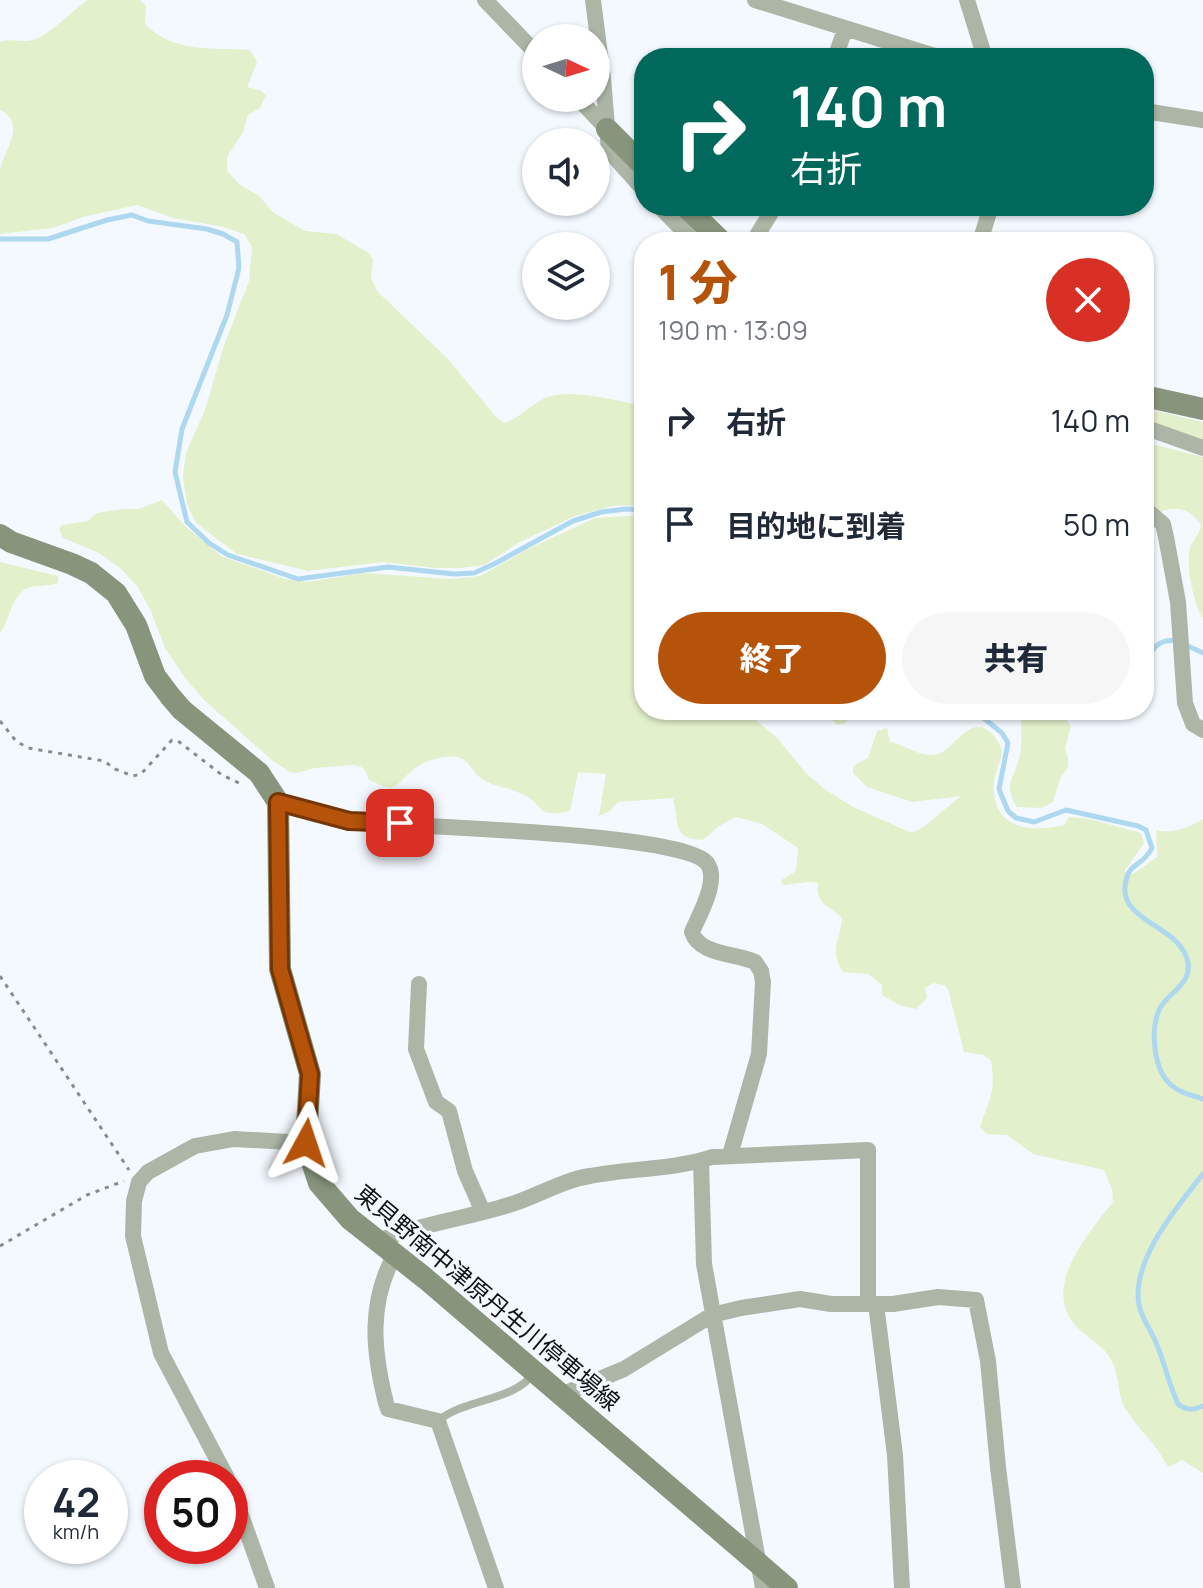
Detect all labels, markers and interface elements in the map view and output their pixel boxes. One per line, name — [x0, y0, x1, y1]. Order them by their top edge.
north arrow — [522, 24, 610, 112]
map controls — [522, 24, 610, 320]
text: 140 m — [790, 67, 947, 144]
icon: right — [658, 80, 762, 184]
button: sound — [522, 128, 610, 216]
text: 右折 — [790, 144, 862, 193]
button: layers — [522, 232, 610, 320]
text: 1 分 — [658, 249, 737, 314]
button: close — [1046, 258, 1130, 342]
text: 190 m · 13:09 — [658, 312, 808, 348]
icon: right — [658, 398, 702, 442]
text: 140 m — [1051, 400, 1130, 441]
text: 右折 — [726, 401, 786, 442]
icon: arrive — [658, 502, 702, 546]
text: 50 m — [1063, 504, 1130, 545]
text: 目的地に到着 — [726, 505, 906, 546]
button: 終了 — [658, 612, 886, 704]
button: 共有 — [902, 612, 1130, 704]
pin — [366, 789, 434, 857]
icon: arrive — [378, 801, 422, 845]
position arrow — [264, 1101, 348, 1185]
street label: 東貝野南中津原丹生川停車場線 — [349, 1176, 627, 1417]
speed limit sign: 50 — [144, 1460, 248, 1564]
text: 42 — [52, 1474, 100, 1529]
text: km/h — [53, 1518, 99, 1545]

